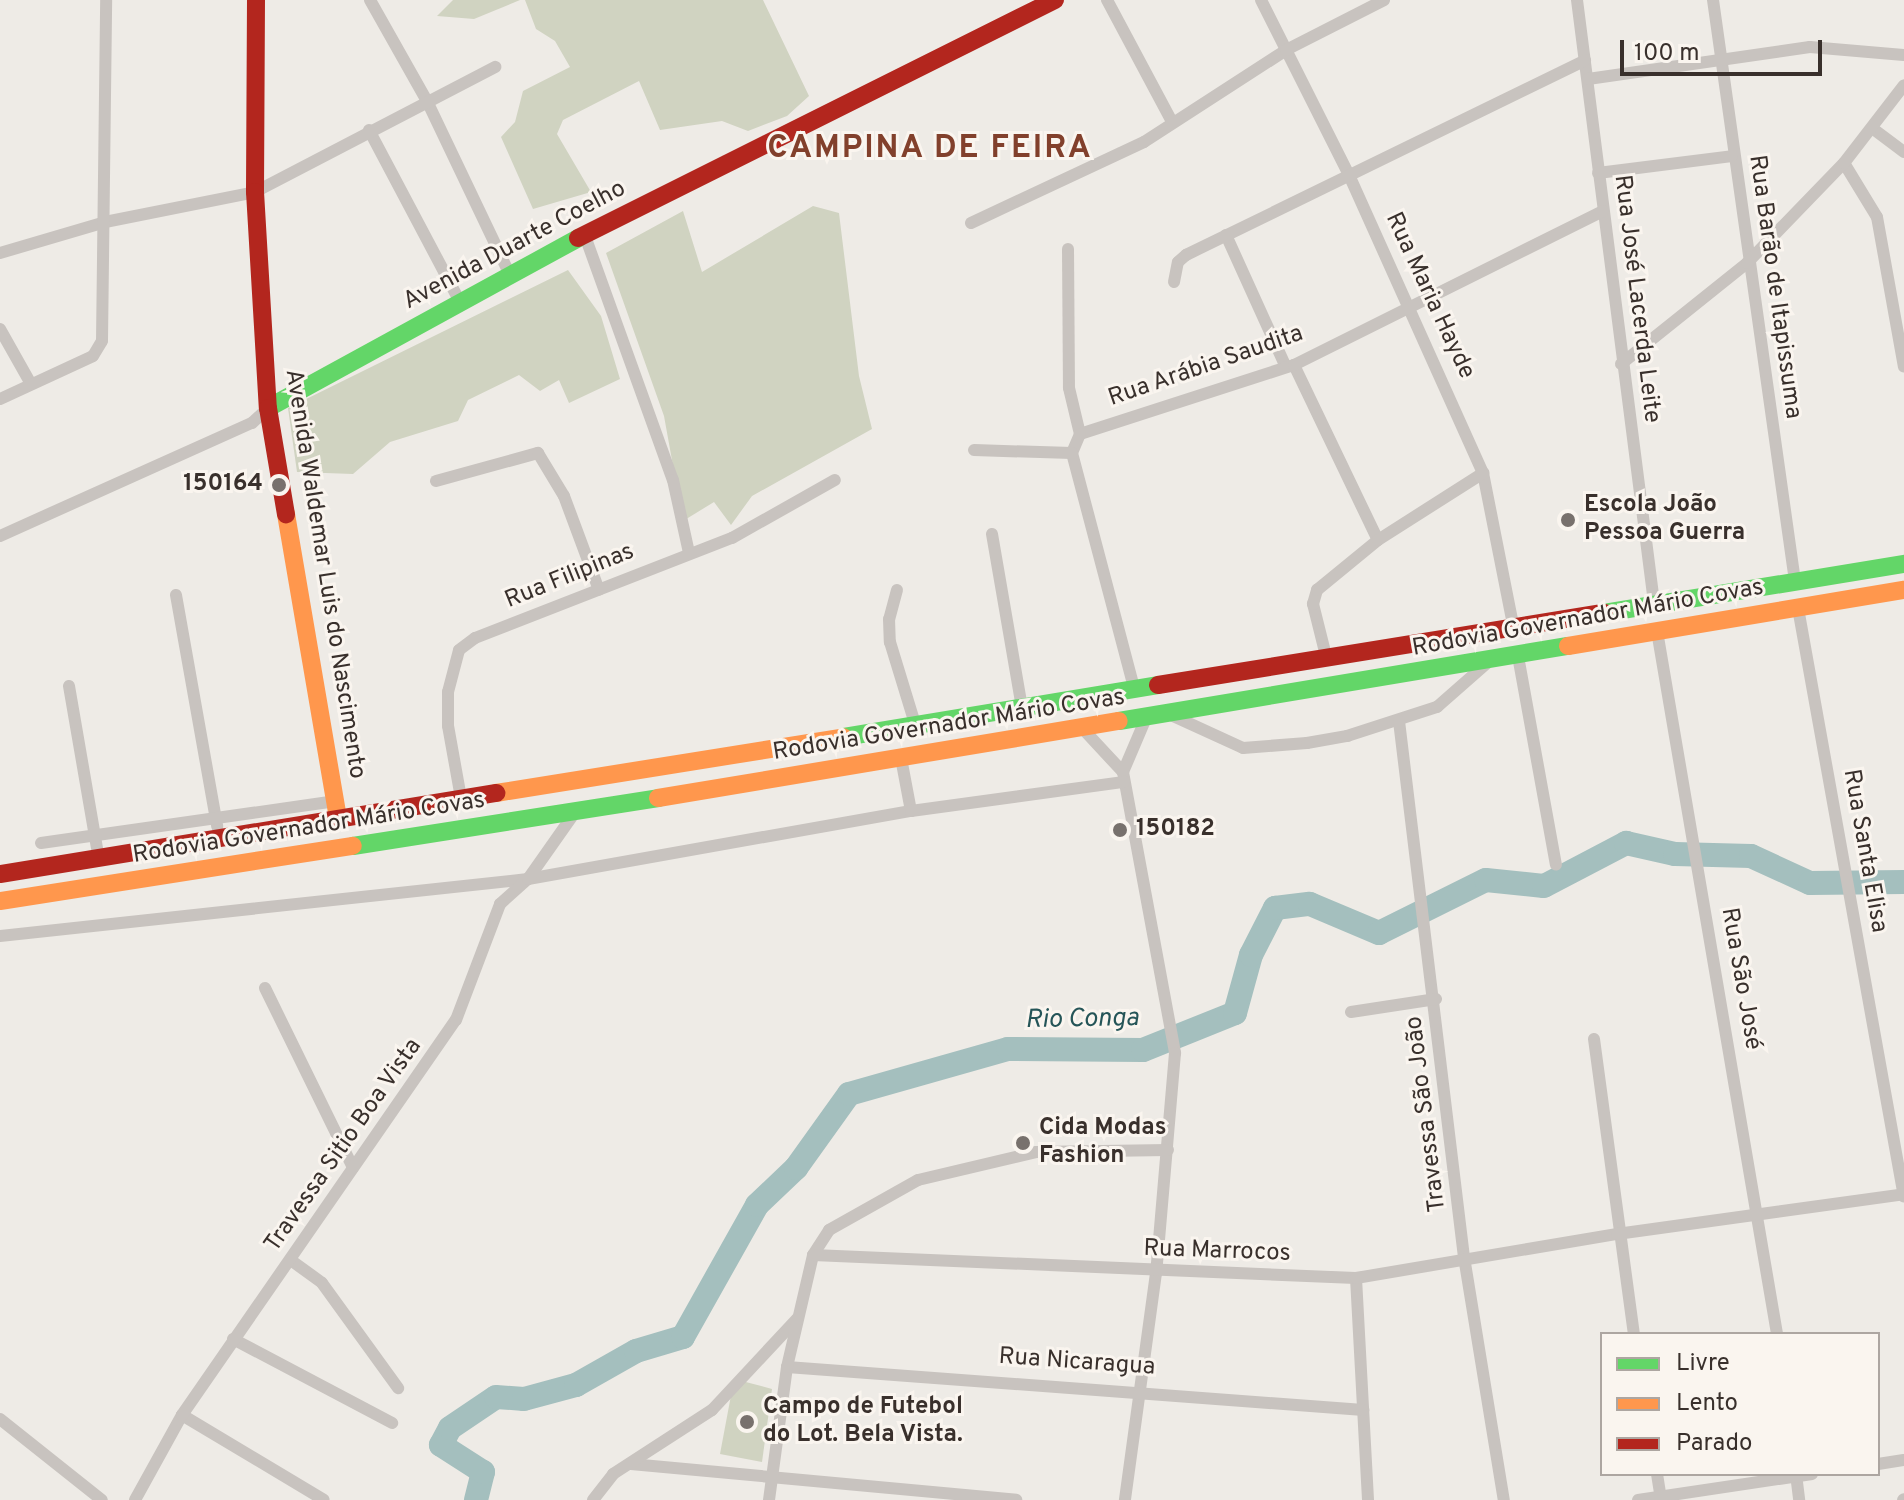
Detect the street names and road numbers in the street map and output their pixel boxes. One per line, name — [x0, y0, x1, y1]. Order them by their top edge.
street label: Rua Barão de Itapissuma — [1741, 153, 1807, 421]
street label: Rua José Lacerda Leite — [1606, 173, 1666, 425]
street label: Avenida Duarte Coelho — [399, 175, 631, 317]
street label: Rua Maria Hayde — [1378, 208, 1480, 384]
street label: Rua Arábia Saudita — [1104, 320, 1308, 414]
street label: Avenida Waldemar Luis do Nascimento — [277, 367, 371, 781]
street label: Rua Filipinas — [501, 538, 639, 616]
street label: Rodovia Governador Mário Covas — [1410, 574, 1766, 664]
street label: Rodovia Governador Mário Covas — [771, 684, 1127, 768]
street label: Rua Santa Elisa — [1835, 767, 1893, 935]
street label: Rodovia Governador Mário Covas — [131, 787, 487, 871]
street label: Rua São José — [1713, 906, 1767, 1052]
street label: Travessa São João — [1401, 1014, 1453, 1214]
street label: Travessa Sitio Boa Vista — [259, 1033, 429, 1259]
street label: Rua Marrocos — [1143, 1235, 1291, 1269]
street label: Rua Nicaragua — [998, 1343, 1156, 1383]

